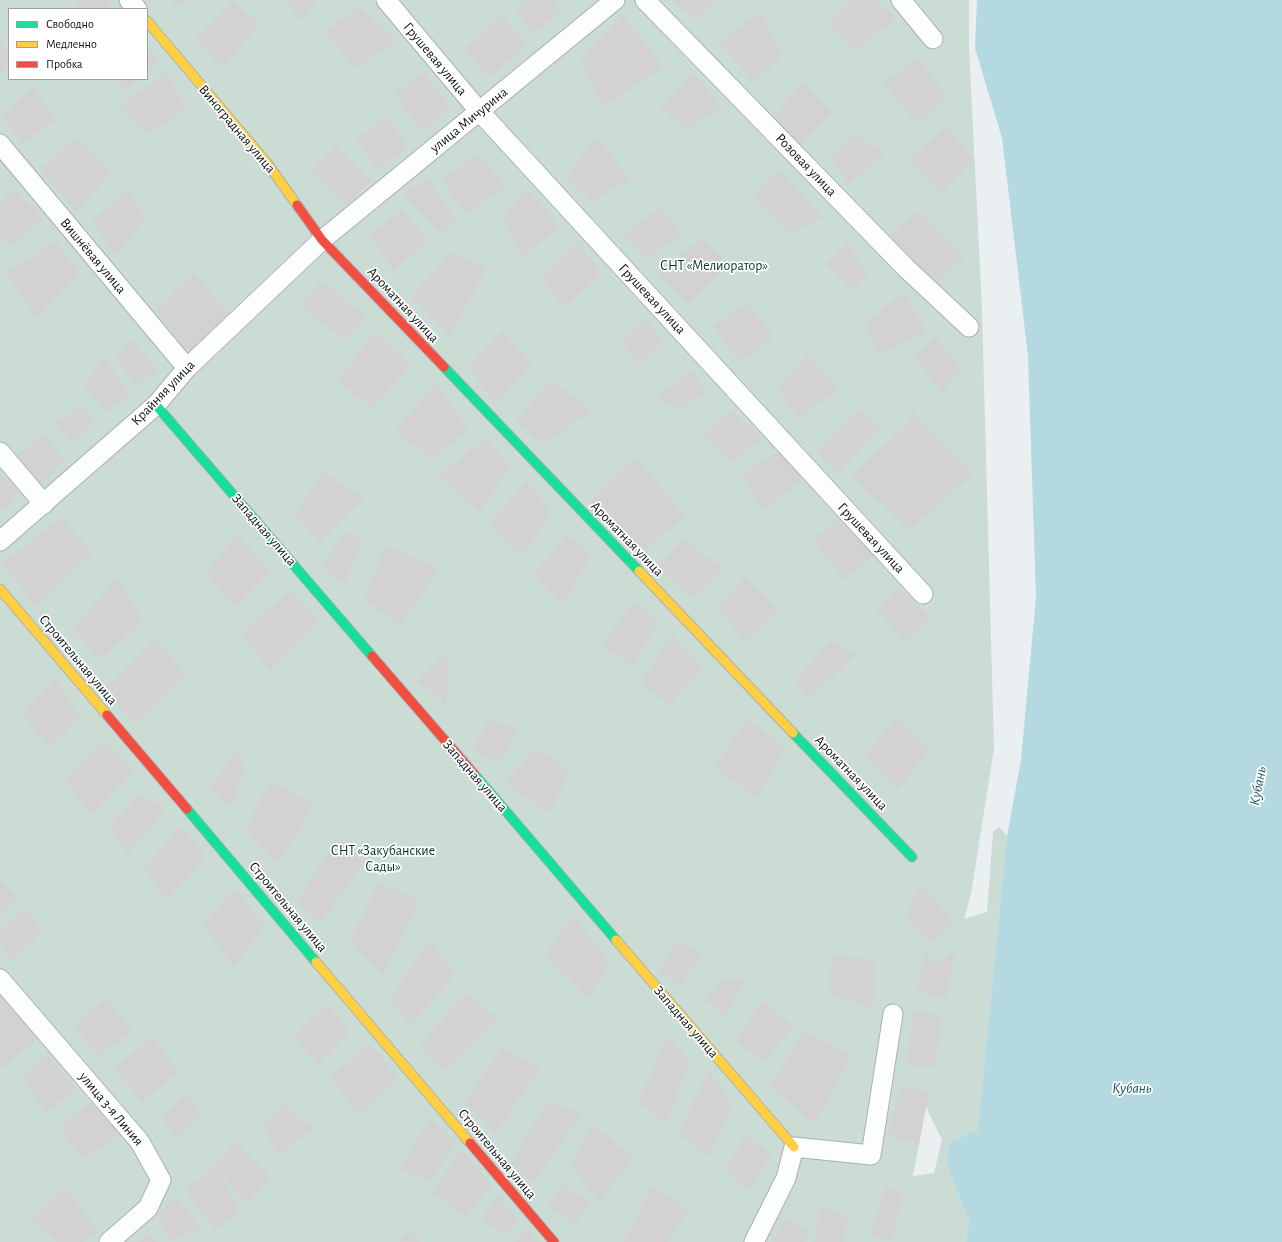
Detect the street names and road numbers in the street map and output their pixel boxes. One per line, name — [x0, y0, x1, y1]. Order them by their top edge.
street label: Грушевая улица — [399, 19, 471, 99]
street label: Виноградная улица — [195, 81, 279, 177]
street label: улица Мичурина — [427, 84, 511, 156]
street label: Розовая улица — [772, 130, 840, 200]
street label: Вишнёвая улица — [56, 215, 130, 297]
street label: Грушевая улица — [615, 260, 689, 338]
street label: Ароматная улица — [364, 264, 442, 346]
street label: Крайняя улица — [128, 357, 198, 429]
street label: Западная улица — [228, 491, 300, 569]
street label: Ароматная улица — [587, 498, 667, 580]
street label: Грушевая улица — [834, 499, 908, 577]
street label: Строительная улица — [35, 611, 121, 709]
street label: Ароматная улица — [811, 732, 891, 814]
street label: Западная улица — [439, 737, 511, 815]
street label: Строительная улица — [245, 858, 331, 956]
street label: Западная улица — [650, 983, 722, 1061]
street label: улица 3-я Линия — [75, 1069, 147, 1149]
street label: Строительная улица — [454, 1105, 540, 1203]

